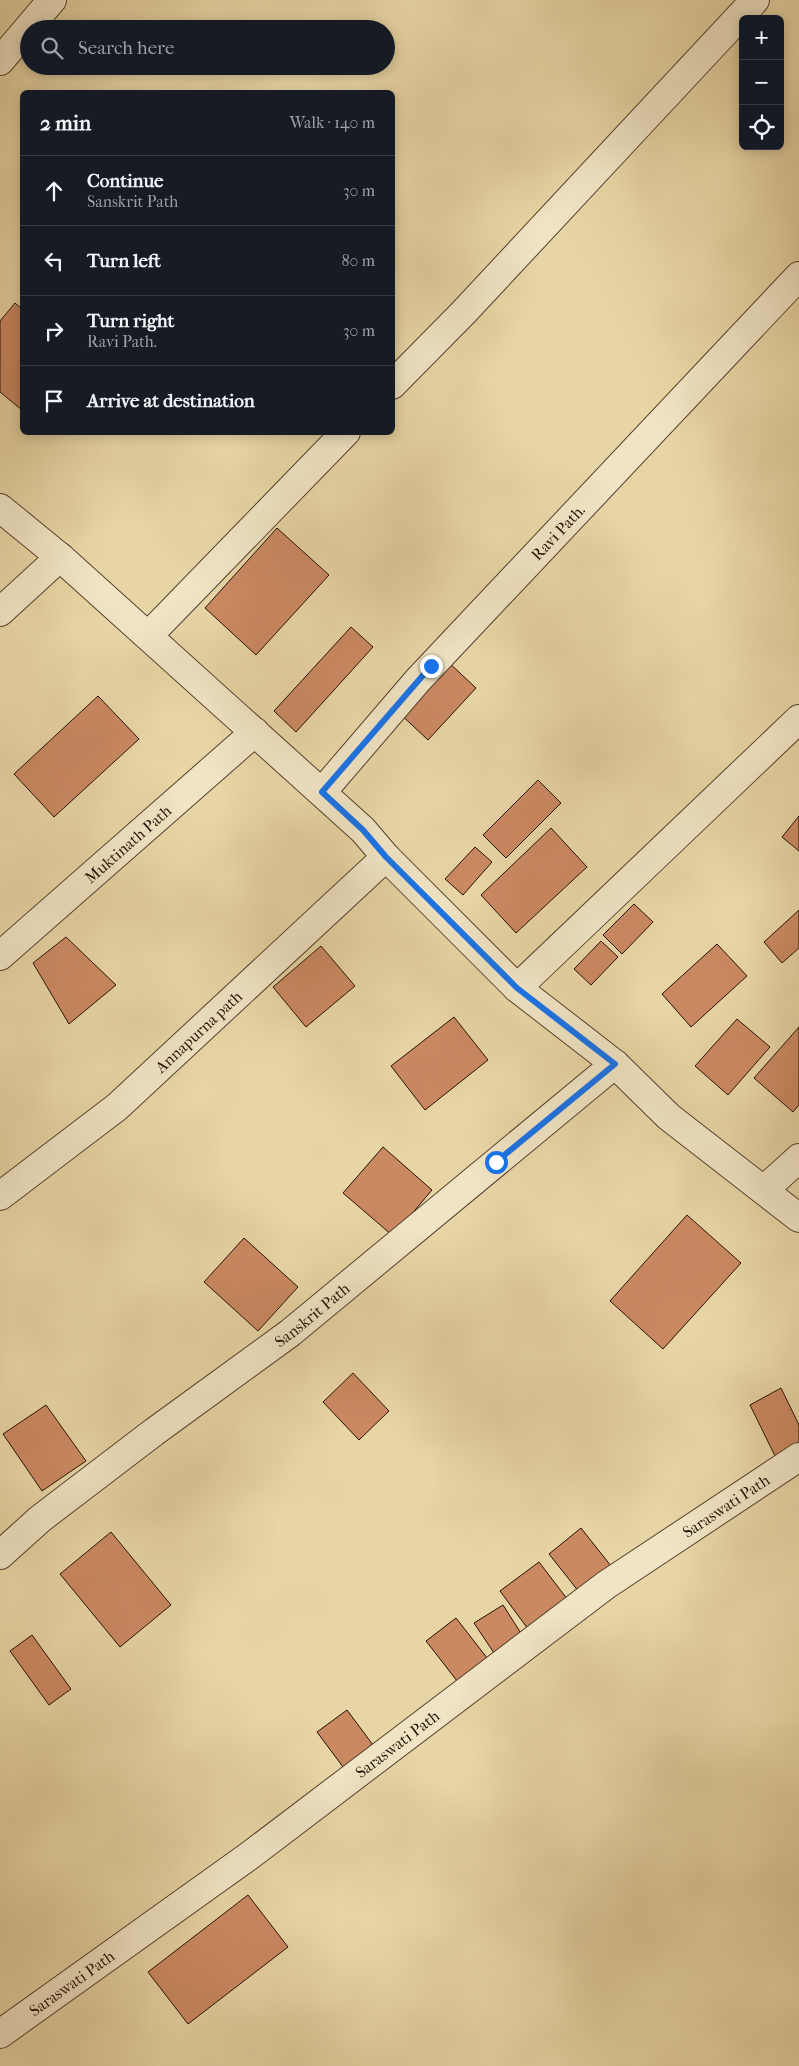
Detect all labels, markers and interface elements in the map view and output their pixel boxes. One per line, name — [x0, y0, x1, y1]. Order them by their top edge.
map controls — [739, 15, 784, 150]
button: + — [739, 15, 784, 60]
search box — [20, 20, 395, 75]
icon: search — [38, 34, 66, 62]
text: Search here — [78, 37, 174, 59]
button: − — [739, 60, 784, 105]
button: locate — [739, 105, 784, 150]
text: 2 min — [40, 111, 91, 135]
text: Walk · 140 m — [290, 113, 375, 132]
text: Continue — [87, 170, 163, 192]
icon: ahead — [40, 177, 68, 205]
text: 30 m — [343, 181, 375, 200]
text: Sanskrit Path — [87, 192, 178, 211]
icon: left — [40, 247, 68, 275]
text: Turn left — [87, 250, 161, 272]
text: 80 m — [341, 251, 375, 270]
text: Turn right — [87, 310, 174, 332]
icon: right — [40, 317, 68, 345]
text: 30 m — [343, 321, 375, 340]
text: Ravi Path. — [87, 332, 157, 351]
icon: arrive — [40, 387, 68, 415]
text: Arrive at destination — [87, 390, 255, 412]
street label: Ravi Path. — [527, 500, 589, 564]
route end — [420, 655, 443, 678]
street label: Muktinath Path — [81, 801, 175, 887]
street label: Annapurna path — [151, 987, 246, 1077]
route start — [485, 1151, 508, 1174]
street label: Sanskrit Path — [271, 1279, 354, 1351]
street label: Saraswati Path — [679, 1470, 773, 1542]
street label: Saraswati Path — [352, 1706, 443, 1782]
street label: Saraswati Path — [26, 1946, 118, 2020]

